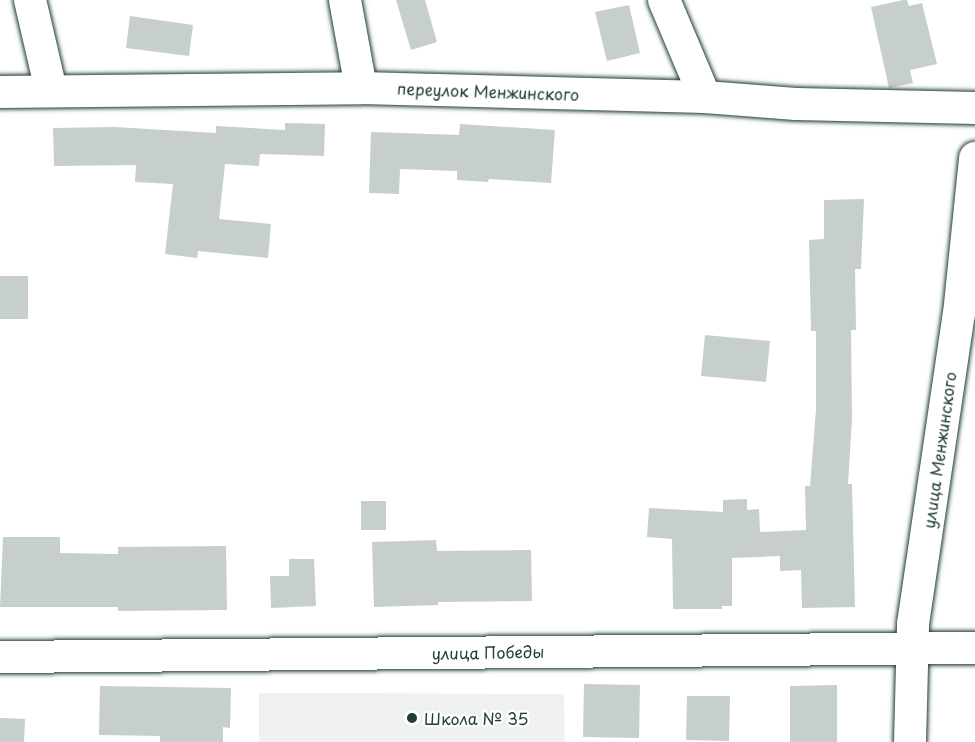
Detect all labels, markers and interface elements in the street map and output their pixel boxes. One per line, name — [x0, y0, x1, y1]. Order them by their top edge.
street label: переулок Менжинского — [397, 78, 579, 104]
street label: улица Менжинского — [918, 370, 960, 530]
street label: улица Победы — [431, 641, 545, 663]
place label: Школа № 35 — [424, 708, 528, 728]
marker: Школа № 35 — [405, 711, 419, 725]

